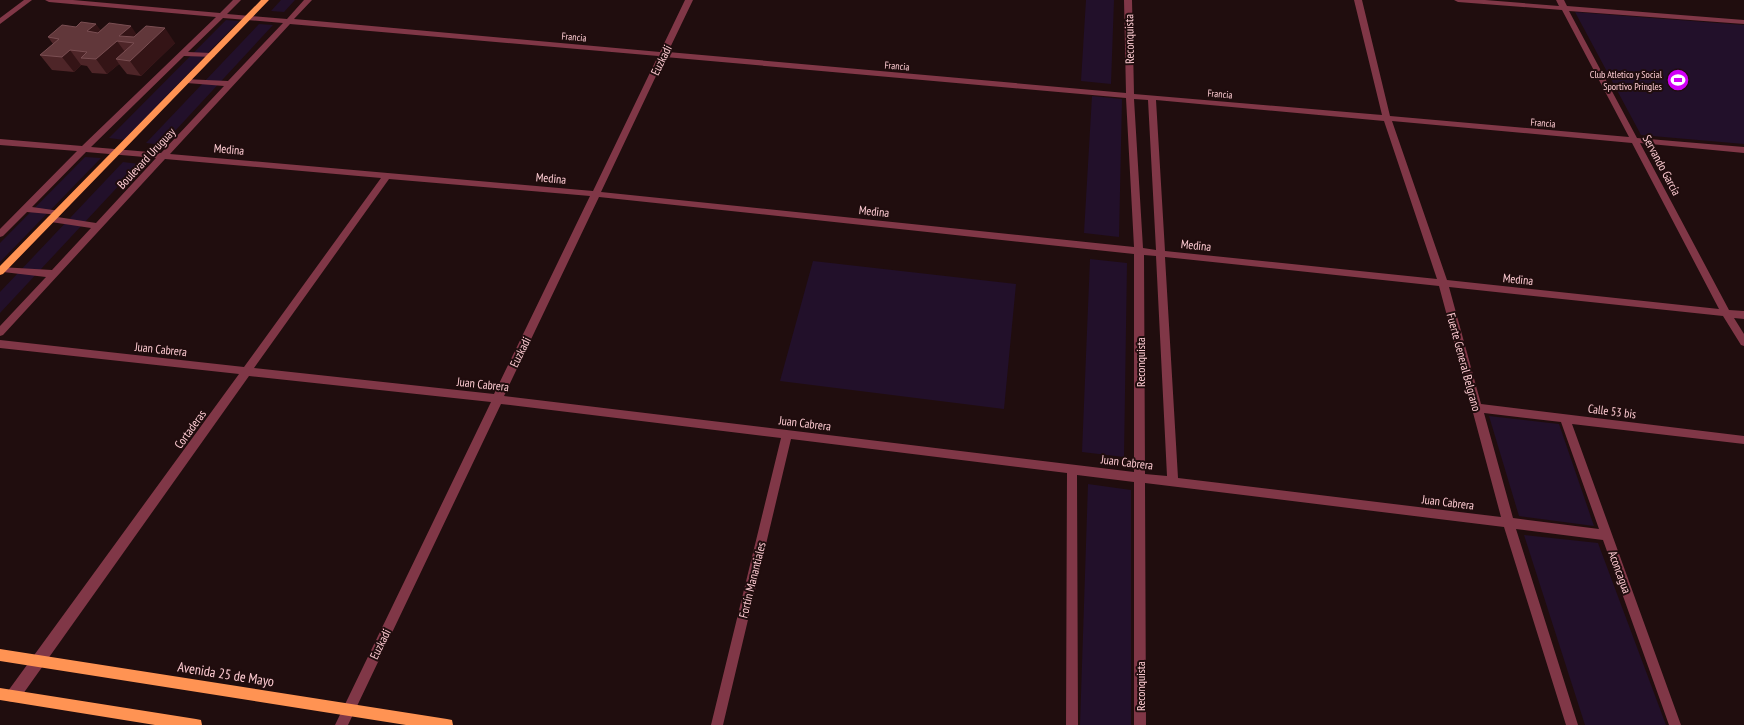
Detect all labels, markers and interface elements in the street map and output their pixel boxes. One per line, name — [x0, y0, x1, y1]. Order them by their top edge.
street label: Reconquista — [1121, 14, 1137, 64]
street label: Francia — [561, 29, 587, 45]
street label: Euzkadi — [647, 42, 675, 78]
street label: Francia — [884, 58, 910, 74]
sports icon: Club Atletico y Social Sportivo Pringles — [1665, 67, 1691, 93]
place label: Club Atletico y Social Sportivo Pringles — [1590, 68, 1663, 93]
street label: Francia — [1207, 86, 1233, 102]
street label: Francia — [1530, 115, 1556, 131]
street label: Boulevard Uruguay — [114, 124, 179, 192]
street label: Servando García — [1640, 132, 1684, 198]
street label: Medina — [213, 140, 245, 158]
street label: Medina — [535, 169, 567, 187]
street label: Medina — [858, 202, 890, 220]
street label: Medina — [1180, 236, 1212, 254]
street label: Medina — [1502, 270, 1534, 288]
street label: Fuerte General Belgrano — [1444, 311, 1484, 413]
street label: Euzkadi — [506, 334, 534, 370]
street label: Reconquista — [1133, 337, 1148, 387]
street label: Juan Cabrera — [133, 339, 188, 359]
street label: Juan Cabrera — [455, 374, 510, 394]
street label: Calle 53 bis — [1587, 401, 1637, 421]
street label: Cortaderas — [171, 407, 209, 451]
street label: Juan Cabrera — [777, 412, 832, 434]
street label: Juan Cabrera — [1099, 451, 1154, 473]
street label: Juan Cabrera — [1420, 491, 1475, 513]
street label: Fortín Manantiales — [735, 540, 769, 620]
street label: Aconcagua — [1605, 549, 1635, 596]
street label: Euzkadi — [366, 626, 394, 662]
street label: Avenida 25 de Mayo — [176, 657, 276, 691]
street label: Reconquista — [1133, 661, 1148, 711]

